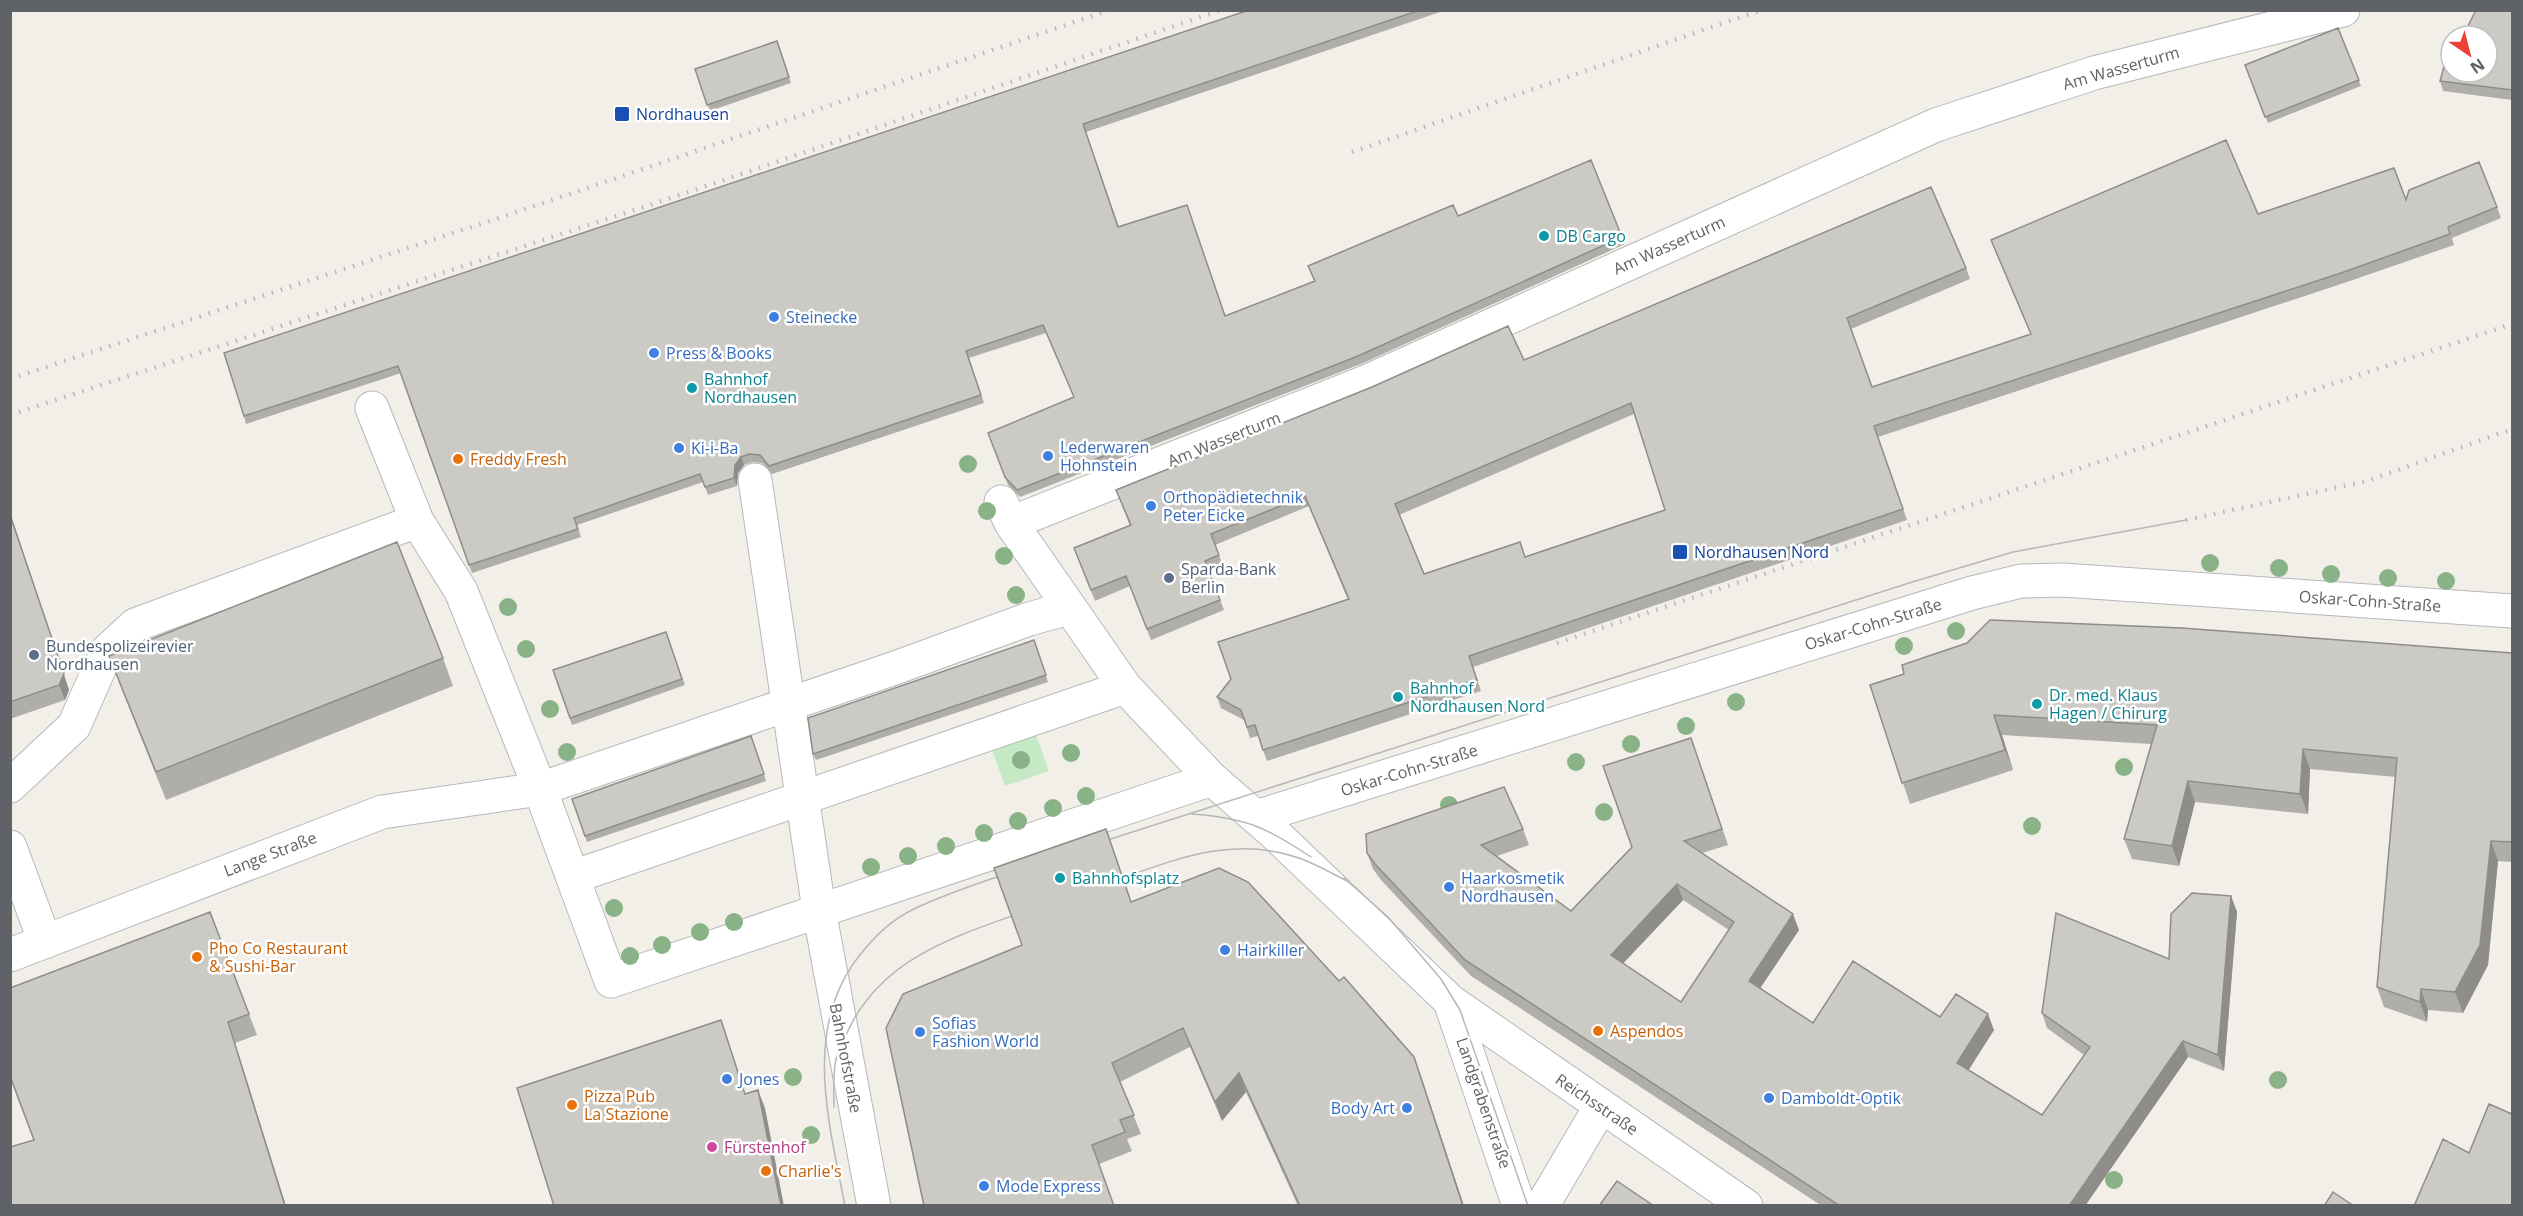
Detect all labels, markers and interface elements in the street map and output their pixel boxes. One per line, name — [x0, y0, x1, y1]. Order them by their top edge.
north arrow — [2439, 24, 2499, 84]
street label: Am Wasserturm — [2060, 41, 2182, 95]
text: N — [2466, 54, 2489, 79]
place label: Nordhausen — [636, 103, 729, 125]
marker: Nordhausen — [613, 105, 631, 123]
street label: Am Wasserturm — [1610, 210, 1728, 280]
place label: DB Cargo — [1556, 225, 1626, 247]
marker: DB Cargo — [1537, 229, 1551, 243]
place label: Steinecke — [786, 306, 857, 328]
marker: Steinecke — [767, 310, 781, 324]
place label: Press & Books — [666, 342, 772, 364]
marker: Press & Books — [647, 346, 661, 360]
place label: Bahnhof Nordhausen — [704, 368, 797, 408]
marker: Bahnhof Nordhausen — [685, 381, 699, 395]
street label: Am Wasserturm — [1164, 406, 1284, 472]
place label: Lederwaren Hohnstein — [1060, 436, 1149, 476]
place label: Ki-i-Ba — [691, 437, 738, 459]
marker: Ki-i-Ba — [672, 441, 686, 455]
place label: Freddy Fresh — [470, 448, 567, 470]
marker: Lederwaren Hohnstein — [1041, 449, 1055, 463]
marker: Freddy Fresh — [451, 452, 465, 466]
place label: Orthopädietechnik Peter Eicke — [1163, 486, 1304, 526]
marker: Orthopädietechnik Peter Eicke — [1144, 499, 1158, 513]
place label: Nordhausen Nord — [1694, 541, 1829, 563]
marker: Nordhausen Nord — [1671, 543, 1689, 561]
place label: Sparda-Bank Berlin — [1181, 558, 1277, 598]
marker: Sparda-Bank Berlin — [1162, 571, 1176, 585]
street label: Oskar-Cohn-Straße — [2298, 585, 2442, 617]
street label: Oskar-Cohn-Straße — [1802, 593, 1944, 655]
place label: Bundespolizeirevier Nordhausen — [46, 635, 194, 675]
marker: Bundespolizeirevier Nordhausen — [27, 648, 41, 662]
place label: Bahnhof Nordhausen Nord — [1410, 677, 1545, 717]
place label: Dr. med. Klaus Hagen / Chirurg — [2049, 684, 2167, 724]
marker: Bahnhof Nordhausen Nord — [1391, 690, 1405, 704]
marker: Dr. med. Klaus Hagen / Chirurg — [2030, 697, 2044, 711]
street label: Oskar-Cohn-Straße — [1338, 739, 1480, 801]
street label: Lange Straße — [220, 826, 320, 882]
place label: Bahnhofsplatz — [1072, 867, 1179, 889]
place label: Haarkosmetik Nordhausen — [1461, 867, 1565, 907]
marker: Bahnhofsplatz — [1053, 871, 1067, 885]
marker: Haarkosmetik Nordhausen — [1442, 880, 1456, 894]
place label: Pho Co Restaurant & Sushi-Bar — [209, 937, 348, 977]
place label: Hairkiller — [1237, 939, 1305, 961]
marker: Hairkiller — [1218, 943, 1232, 957]
marker: Pho Co Restaurant & Sushi-Bar — [190, 950, 204, 964]
street label: Bahnhofstraße — [825, 1001, 867, 1115]
place label: Sofias Fashion World — [932, 1012, 1039, 1052]
place label: Aspendos — [1610, 1020, 1683, 1042]
marker: Aspendos — [1591, 1024, 1605, 1038]
marker: Sofias Fashion World — [913, 1025, 927, 1039]
street label: Landgrabenstraße — [1451, 1035, 1517, 1171]
place label: Jones — [737, 1068, 779, 1090]
street label: Reichsstraße — [1551, 1068, 1643, 1140]
marker: Jones — [720, 1072, 734, 1086]
place label: Pizza Pub La Stazione — [584, 1085, 669, 1125]
place label: Damboldt-Optik — [1781, 1087, 1901, 1109]
marker: Damboldt-Optik — [1762, 1091, 1776, 1105]
place label: Body Art — [1331, 1097, 1395, 1119]
marker: Pizza Pub La Stazione — [565, 1098, 579, 1112]
marker: Body Art — [1400, 1101, 1414, 1115]
place label: Fürstenhof — [724, 1136, 807, 1158]
marker: Fürstenhof — [705, 1140, 719, 1154]
place label: Charlie's — [778, 1160, 842, 1182]
marker: Charlie's — [759, 1164, 773, 1178]
place label: Mode Express — [996, 1175, 1101, 1197]
marker: Mode Express — [977, 1179, 991, 1193]

